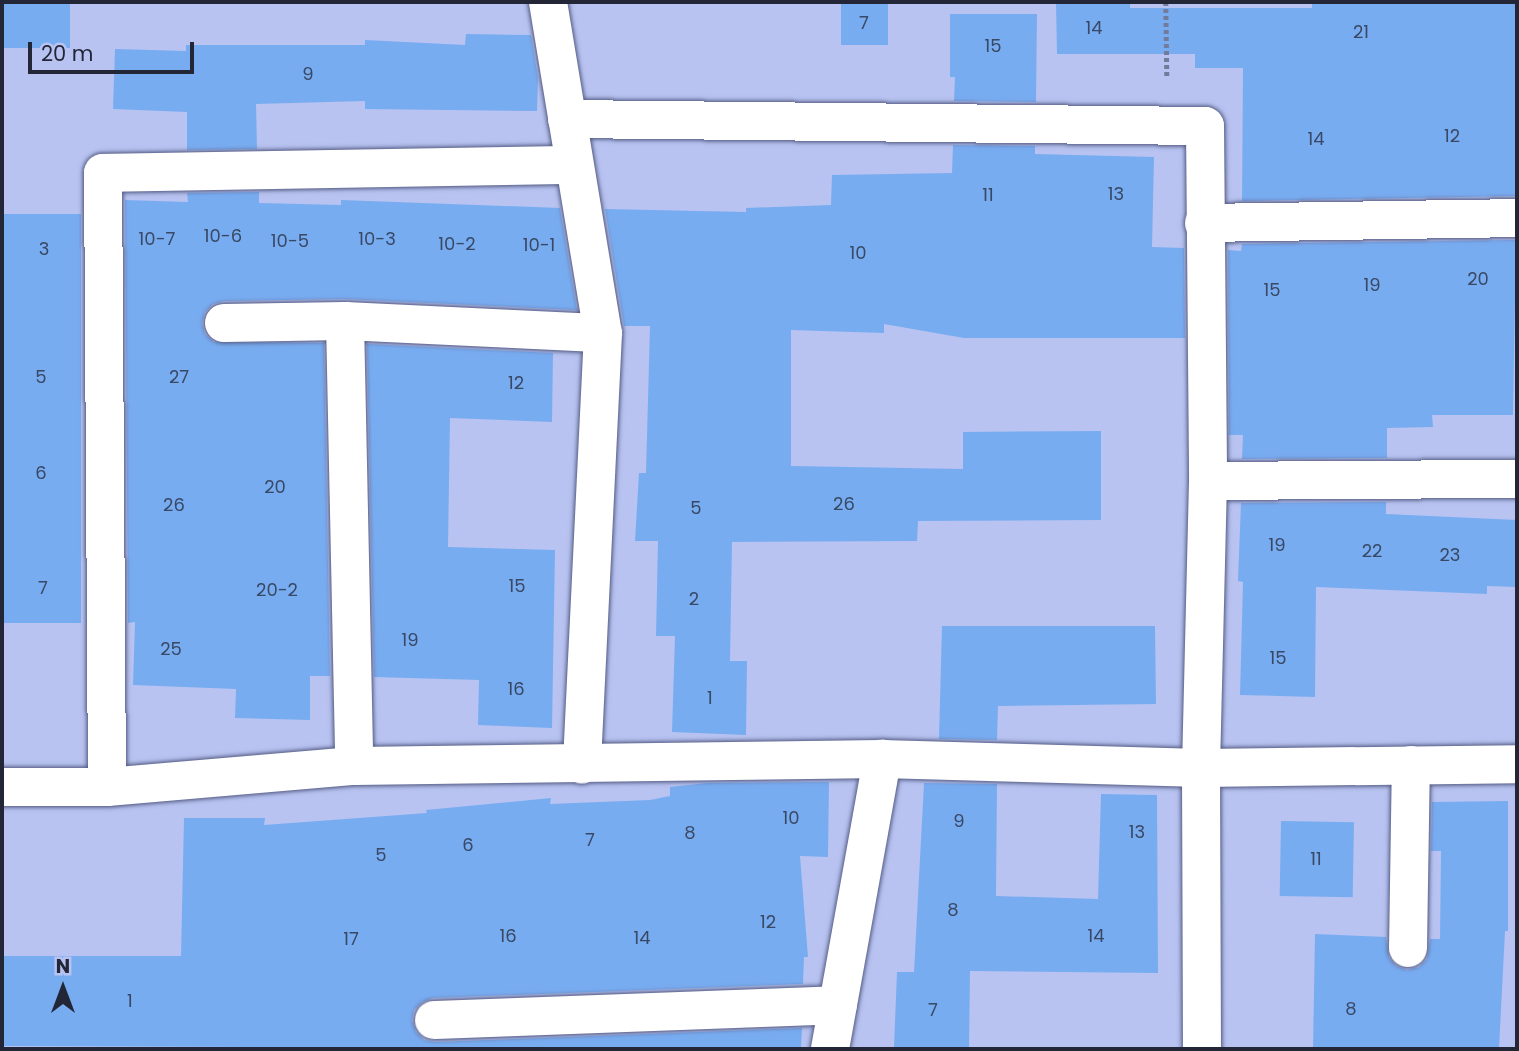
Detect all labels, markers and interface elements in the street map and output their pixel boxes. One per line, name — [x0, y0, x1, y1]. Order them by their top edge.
house number: 7 — [859, 12, 869, 34]
house number: 14 — [1085, 17, 1103, 39]
house number: 21 — [1353, 21, 1369, 43]
scale bar — [32, 28, 198, 72]
house number: 15 — [984, 35, 1002, 57]
text: 20 m — [41, 39, 94, 68]
house number: 9 — [302, 63, 314, 85]
house number: 12 — [1444, 125, 1460, 147]
house number: 14 — [1307, 128, 1325, 150]
house number: 13 — [1108, 183, 1124, 205]
house number: 11 — [982, 184, 994, 206]
house number: 10-6 — [204, 225, 242, 247]
house number: 10-7 — [139, 228, 175, 250]
house number: 10-3 — [358, 228, 396, 250]
house number: 10-5 — [271, 230, 309, 252]
house number: 10-2 — [438, 233, 476, 255]
house number: 10-1 — [523, 234, 555, 256]
house number: 3 — [39, 238, 49, 260]
house number: 10 — [849, 242, 867, 264]
house number: 20 — [1467, 268, 1489, 290]
house number: 19 — [1363, 274, 1381, 296]
house number: 15 — [1263, 279, 1281, 301]
house number: 5 — [35, 366, 47, 388]
house number: 27 — [169, 366, 189, 388]
house number: 12 — [508, 372, 524, 394]
house number: 6 — [35, 462, 47, 484]
house number: 20 — [264, 476, 286, 498]
house number: 26 — [833, 493, 855, 515]
house number: 26 — [163, 494, 185, 516]
house number: 5 — [690, 497, 702, 519]
house number: 19 — [1268, 534, 1286, 556]
house number: 22 — [1362, 540, 1382, 562]
house number: 23 — [1440, 544, 1460, 566]
house number: 15 — [508, 575, 526, 597]
house number: 7 — [38, 577, 48, 599]
house number: 20-2 — [256, 579, 298, 601]
house number: 2 — [689, 588, 699, 610]
house number: 19 — [401, 629, 419, 651]
house number: 25 — [160, 638, 182, 660]
house number: 15 — [1269, 647, 1287, 669]
house number: 16 — [507, 678, 525, 700]
house number: 1 — [707, 687, 713, 709]
house number: 10 — [782, 807, 800, 829]
house number: 9 — [953, 810, 965, 832]
house number: 13 — [1129, 821, 1145, 843]
house number: 8 — [684, 822, 696, 844]
house number: 7 — [585, 829, 595, 851]
house number: 6 — [462, 834, 474, 856]
house number: 5 — [375, 844, 387, 866]
house number: 11 — [1310, 848, 1322, 870]
house number: 8 — [947, 899, 959, 921]
house number: 12 — [760, 911, 776, 933]
house number: 16 — [499, 925, 517, 947]
house number: 14 — [1087, 925, 1105, 947]
house number: 14 — [633, 927, 651, 949]
house number: 17 — [343, 928, 359, 950]
north arrow — [28, 953, 98, 1023]
text: N — [56, 953, 70, 980]
house number: 1 — [127, 990, 133, 1012]
house number: 8 — [1345, 998, 1357, 1020]
house number: 7 — [928, 999, 938, 1021]

